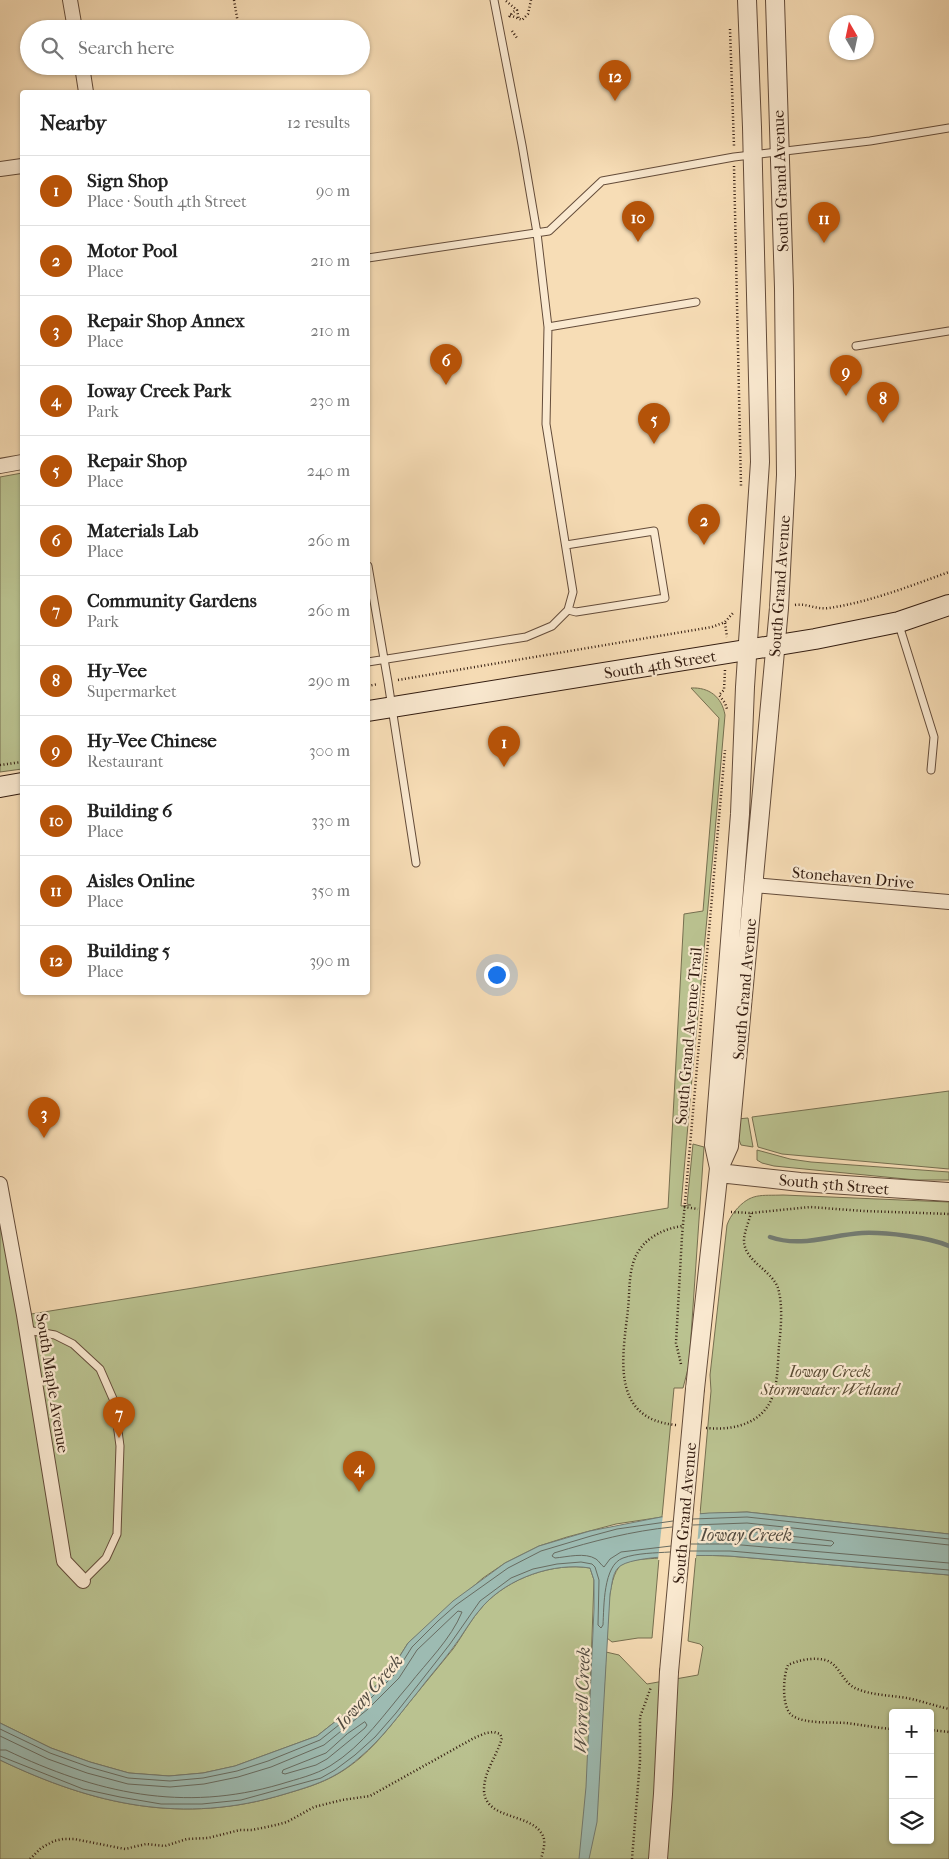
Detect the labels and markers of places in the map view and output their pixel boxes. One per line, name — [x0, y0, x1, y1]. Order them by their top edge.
pin: 12 — [599, 60, 631, 101]
pin: 10 — [622, 201, 654, 242]
pin: 11 — [808, 202, 840, 243]
pin: 6 — [430, 344, 462, 385]
pin: 9 — [830, 355, 862, 396]
pin: 8 — [867, 382, 899, 423]
pin: 5 — [638, 403, 670, 444]
pin: 2 — [688, 504, 720, 545]
pin: 1 — [488, 726, 520, 767]
pin: 3 — [28, 1097, 60, 1138]
pin: 7 — [103, 1397, 135, 1438]
pin: 4 — [343, 1451, 375, 1492]

